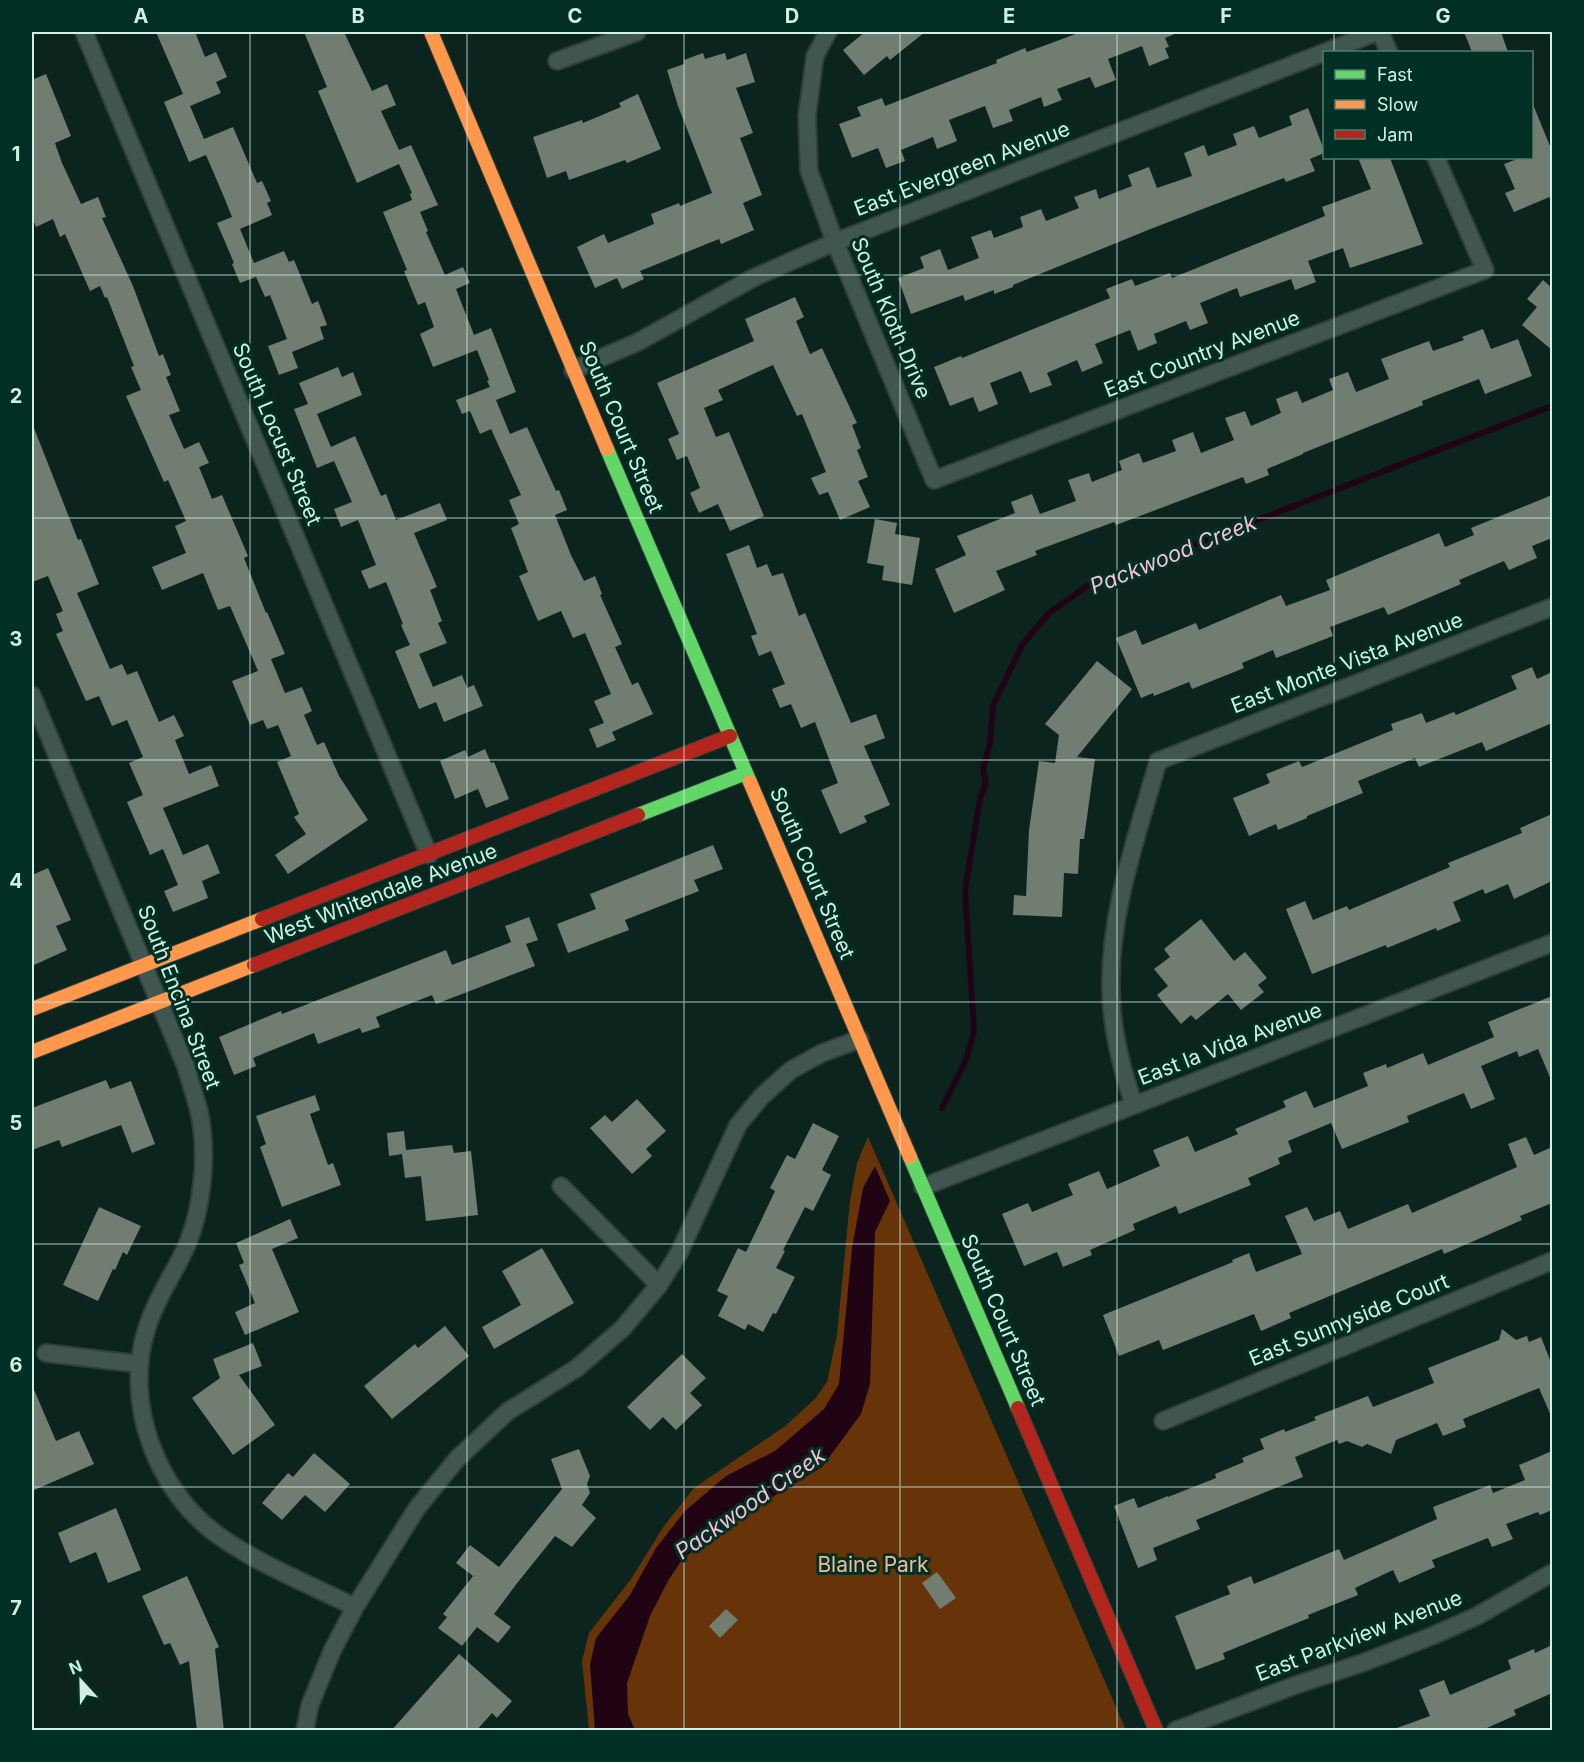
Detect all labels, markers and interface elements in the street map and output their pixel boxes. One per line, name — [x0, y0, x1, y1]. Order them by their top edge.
text: A — [134, 4, 149, 28]
text: B — [351, 4, 365, 28]
text: C — [568, 4, 582, 28]
text: D — [785, 4, 799, 28]
text: E — [1003, 4, 1015, 28]
text: F — [1220, 4, 1232, 28]
text: G — [1435, 4, 1451, 28]
legend — [1323, 51, 1533, 159]
text: Fast — [1377, 64, 1413, 85]
text: Slow — [1377, 94, 1418, 115]
street label: East Evergreen Avenue — [850, 116, 1073, 221]
text: Jam — [1377, 124, 1413, 145]
text: 1 — [12, 142, 20, 166]
street label: South Kloth Drive — [846, 233, 937, 402]
street label: East Country Avenue — [1100, 305, 1303, 402]
street label: South Court Street — [574, 337, 669, 517]
street label: South Locust Street — [228, 339, 327, 529]
text: 2 — [10, 384, 22, 408]
water label: Packwood Creek — [1086, 508, 1261, 599]
street label: East Monte Vista Avenue — [1227, 607, 1466, 718]
text: 3 — [10, 627, 22, 651]
street label: South Court Street — [765, 783, 860, 963]
street label: West Whitendale Avenue — [261, 838, 501, 949]
text: 4 — [9, 869, 23, 893]
street label: South Encina Street — [133, 901, 226, 1093]
street label: East la Vida Avenue — [1134, 997, 1325, 1090]
text: 5 — [10, 1111, 22, 1135]
street label: South Court Street — [956, 1230, 1051, 1410]
street label: East Sunnyside Court — [1245, 1268, 1452, 1371]
text: 6 — [10, 1353, 23, 1377]
water label: Packwood Creek — [670, 1441, 831, 1564]
park label: Blaine Park — [817, 1552, 929, 1577]
street label: East Parkview Avenue — [1252, 1585, 1465, 1686]
text: 7 — [10, 1596, 22, 1620]
north arrow — [51, 1651, 111, 1711]
text: N — [66, 1656, 85, 1679]

